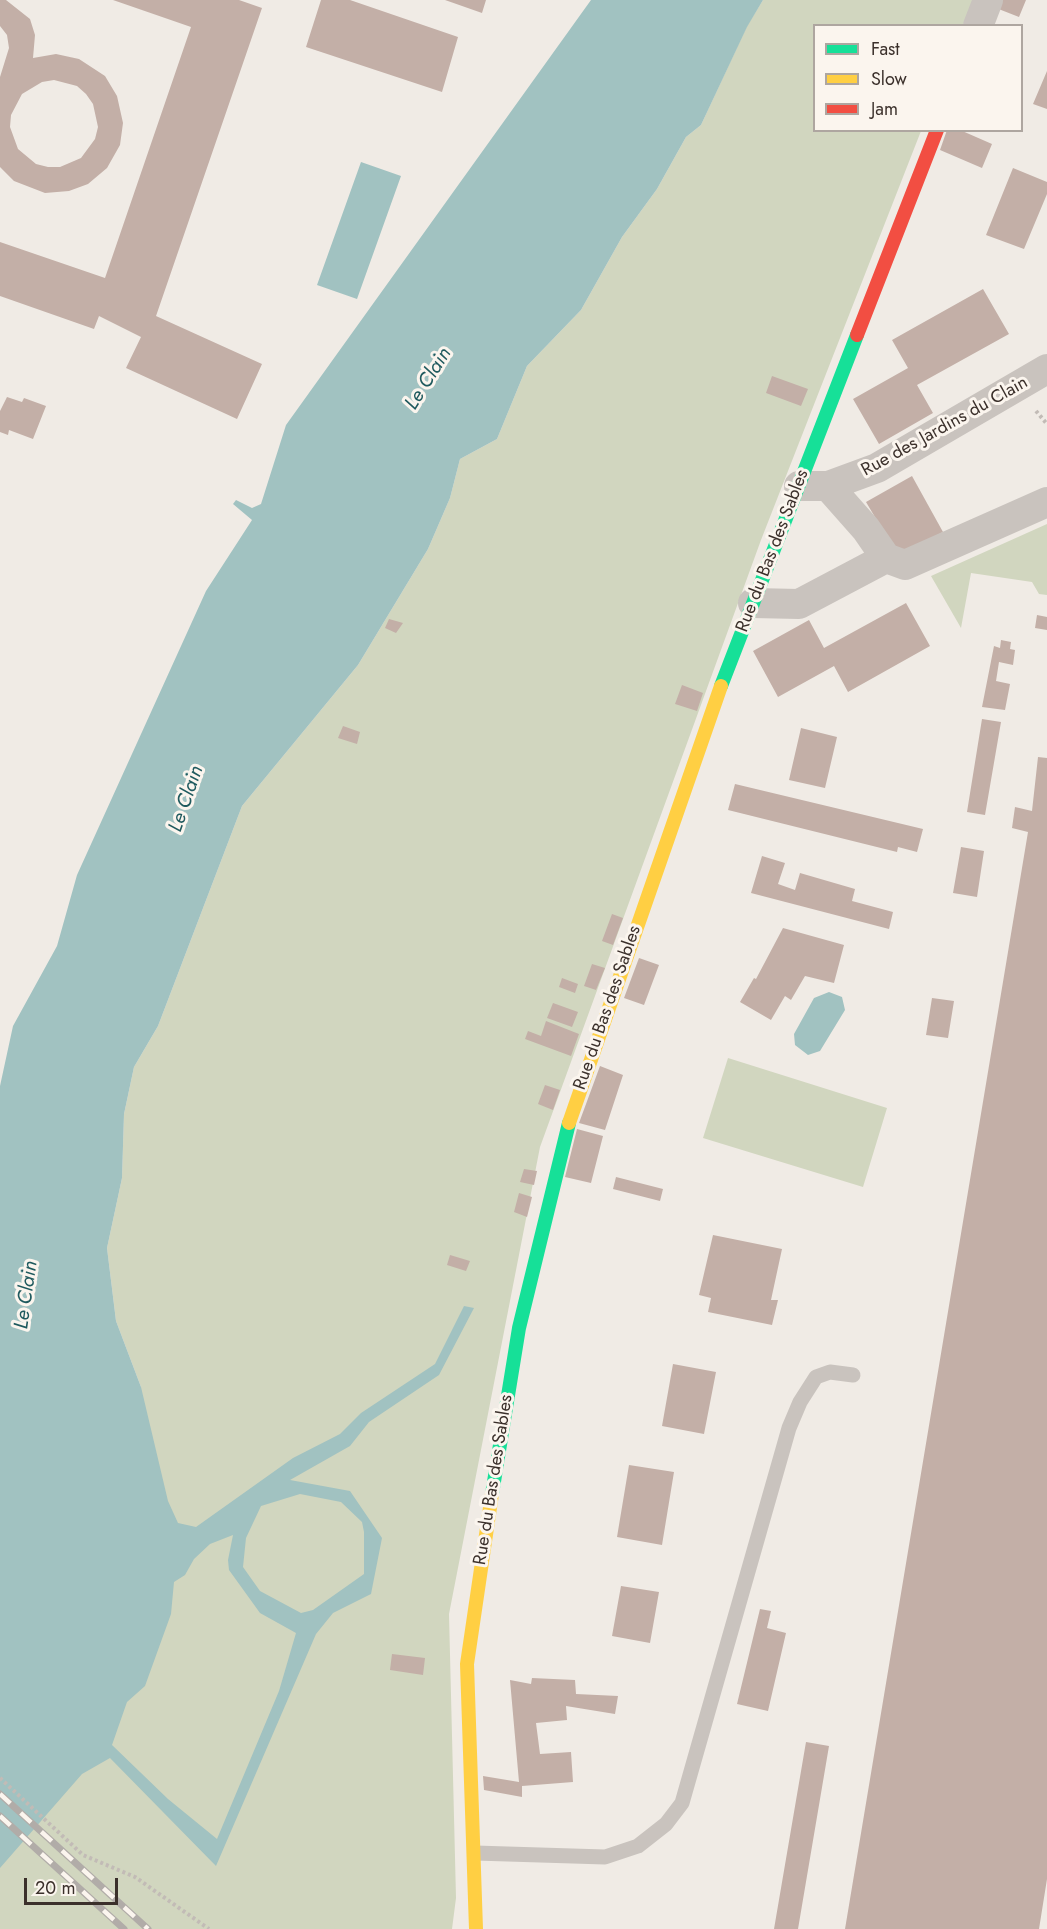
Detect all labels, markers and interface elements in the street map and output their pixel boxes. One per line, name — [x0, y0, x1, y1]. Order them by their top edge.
legend — [813, 24, 1023, 132]
text: Fast — [871, 36, 900, 62]
text: Slow — [871, 66, 907, 92]
text: Jam — [871, 96, 898, 122]
water label: Le Clain — [401, 343, 457, 415]
street label: Rue des Jardins du Clain — [858, 372, 1032, 482]
street label: Rue du Bas des Sables — [732, 467, 814, 635]
water label: Le Clain — [164, 763, 210, 835]
street label: Rue du Bas des Sables — [570, 923, 646, 1093]
water label: Le Clain — [10, 1259, 44, 1331]
street label: Rue du Bas des Sables — [470, 1393, 518, 1567]
scale bar — [27, 1866, 122, 1904]
text: 20 m — [35, 1875, 75, 1901]

